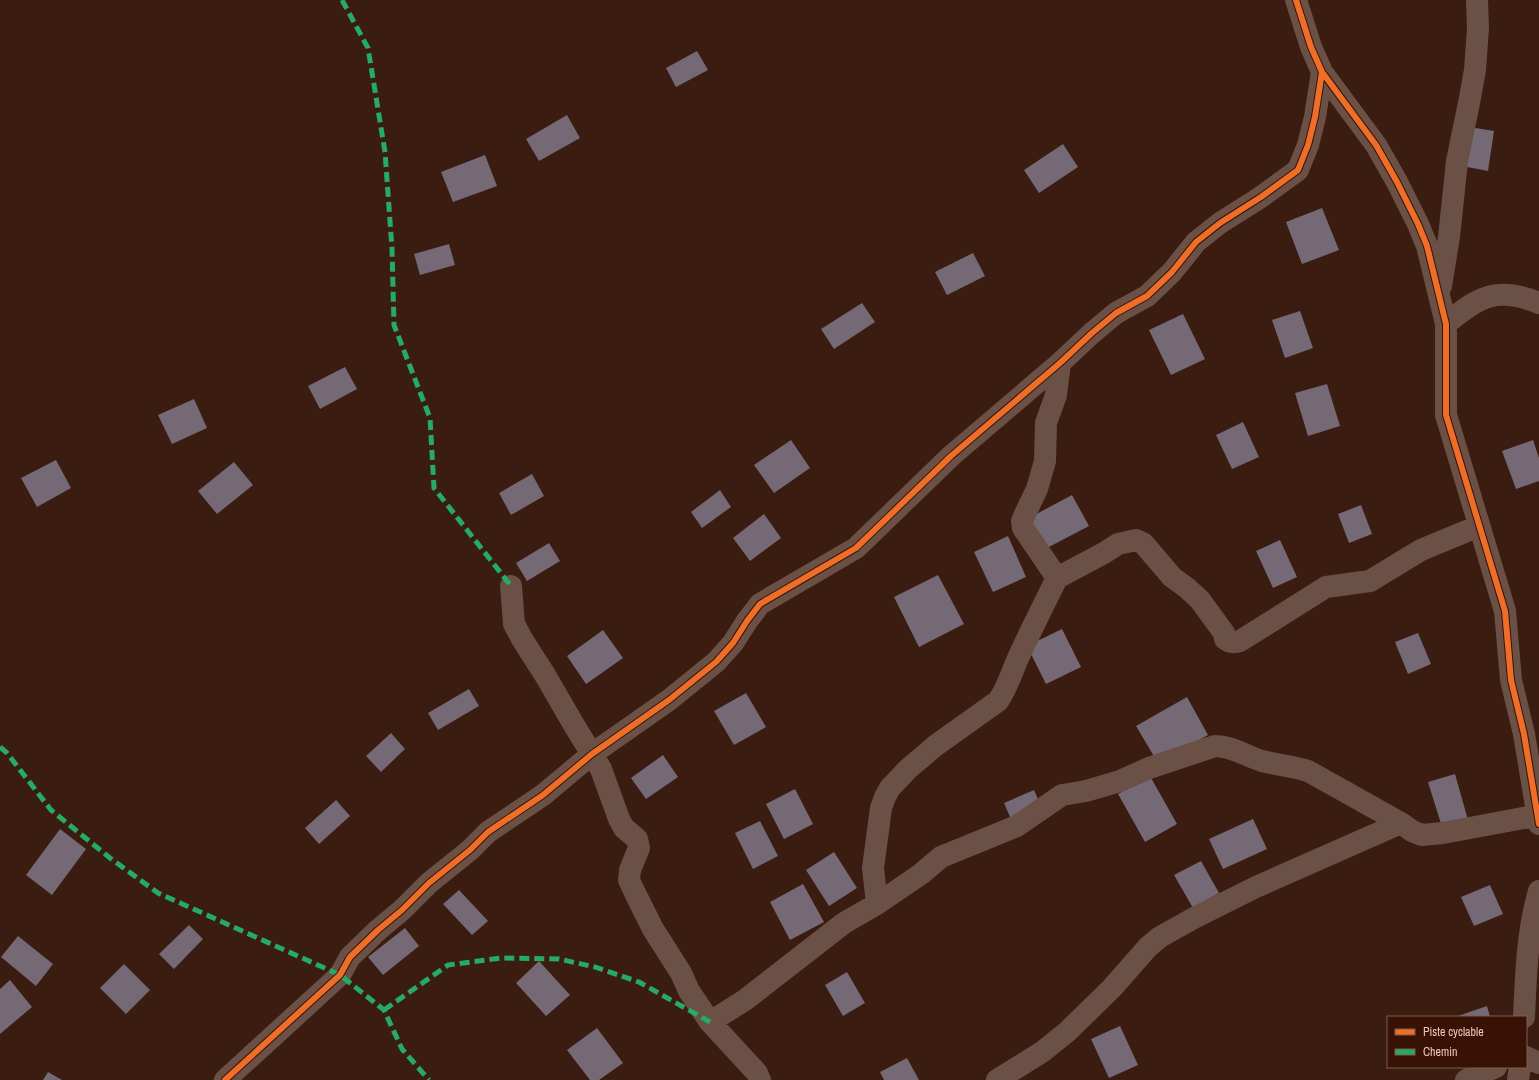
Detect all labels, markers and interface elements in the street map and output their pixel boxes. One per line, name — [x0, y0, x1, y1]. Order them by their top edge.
legend — [1387, 1016, 1527, 1068]
text: Piste cyclable — [1423, 1024, 1484, 1040]
text: Chemin — [1423, 1044, 1457, 1060]

